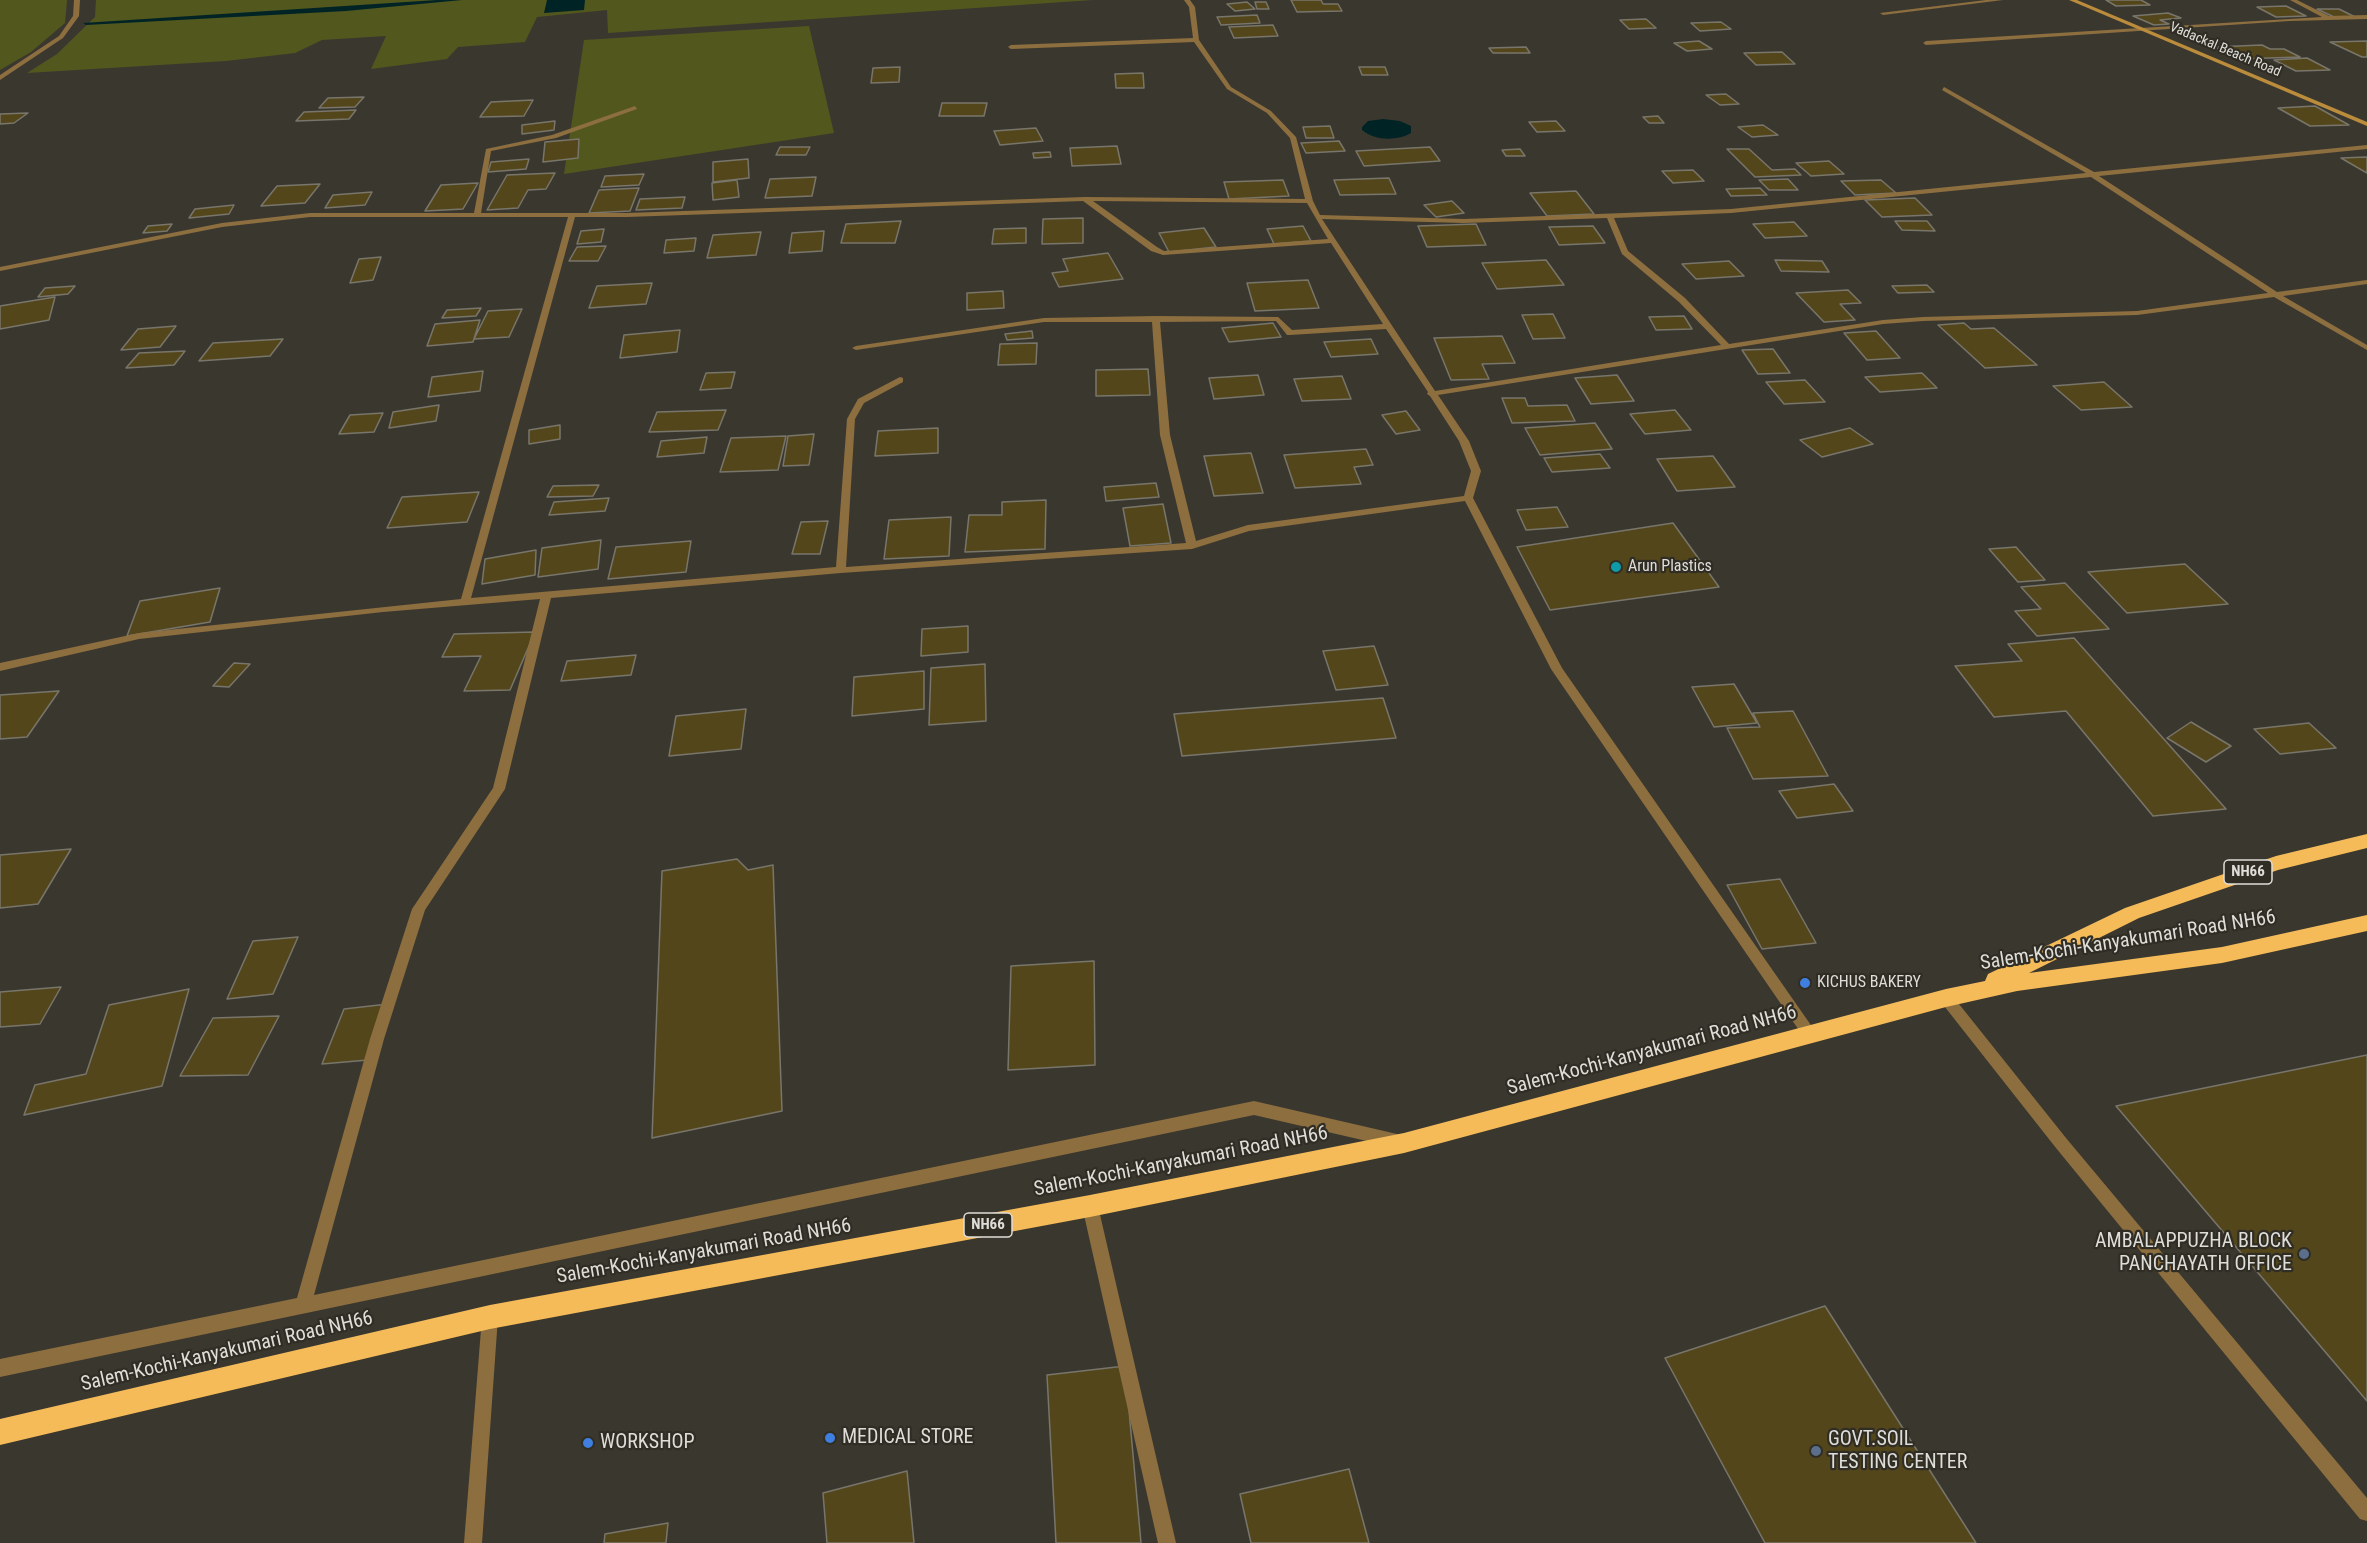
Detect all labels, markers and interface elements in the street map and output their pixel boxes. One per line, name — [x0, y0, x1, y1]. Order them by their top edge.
street label: Vadackal Beach Road — [2167, 19, 2283, 81]
place label: Arun Plastics — [1628, 557, 1712, 577]
marker: Arun Plastics — [1609, 560, 1623, 574]
road number: NH66 — [2224, 860, 2272, 884]
street label: Salem-Kochi-Kanyakumari Road NH66 — [1979, 906, 2277, 976]
place label: KICHUS BAKERY — [1817, 973, 1921, 993]
marker: KICHUS BAKERY — [1798, 976, 1812, 990]
street label: Salem-Kochi-Kanyakumari Road NH66 — [1505, 1001, 1799, 1101]
street label: Salem-Kochi-Kanyakumari Road NH66 — [1032, 1122, 1330, 1202]
road number: NH66 — [964, 1213, 1012, 1237]
street label: Salem-Kochi-Kanyakumari Road NH66 — [555, 1214, 853, 1290]
place label: AMBALAPPUZHA BLOCK PANCHAYATH OFFICE — [2095, 1230, 2292, 1277]
marker: AMBALAPPUZHA BLOCK PANCHAYATH OFFICE — [2297, 1247, 2311, 1261]
street label: Salem-Kochi-Kanyakumari Road NH66 — [79, 1307, 375, 1397]
place label: MEDICAL STORE — [842, 1426, 974, 1450]
place label: GOVT.SOIL TESTING CENTER — [1828, 1428, 1967, 1475]
place label: WORKSHOP — [600, 1431, 695, 1455]
marker: MEDICAL STORE — [823, 1431, 837, 1445]
marker: WORKSHOP — [581, 1436, 595, 1450]
marker: GOVT.SOIL TESTING CENTER — [1809, 1444, 1823, 1458]

